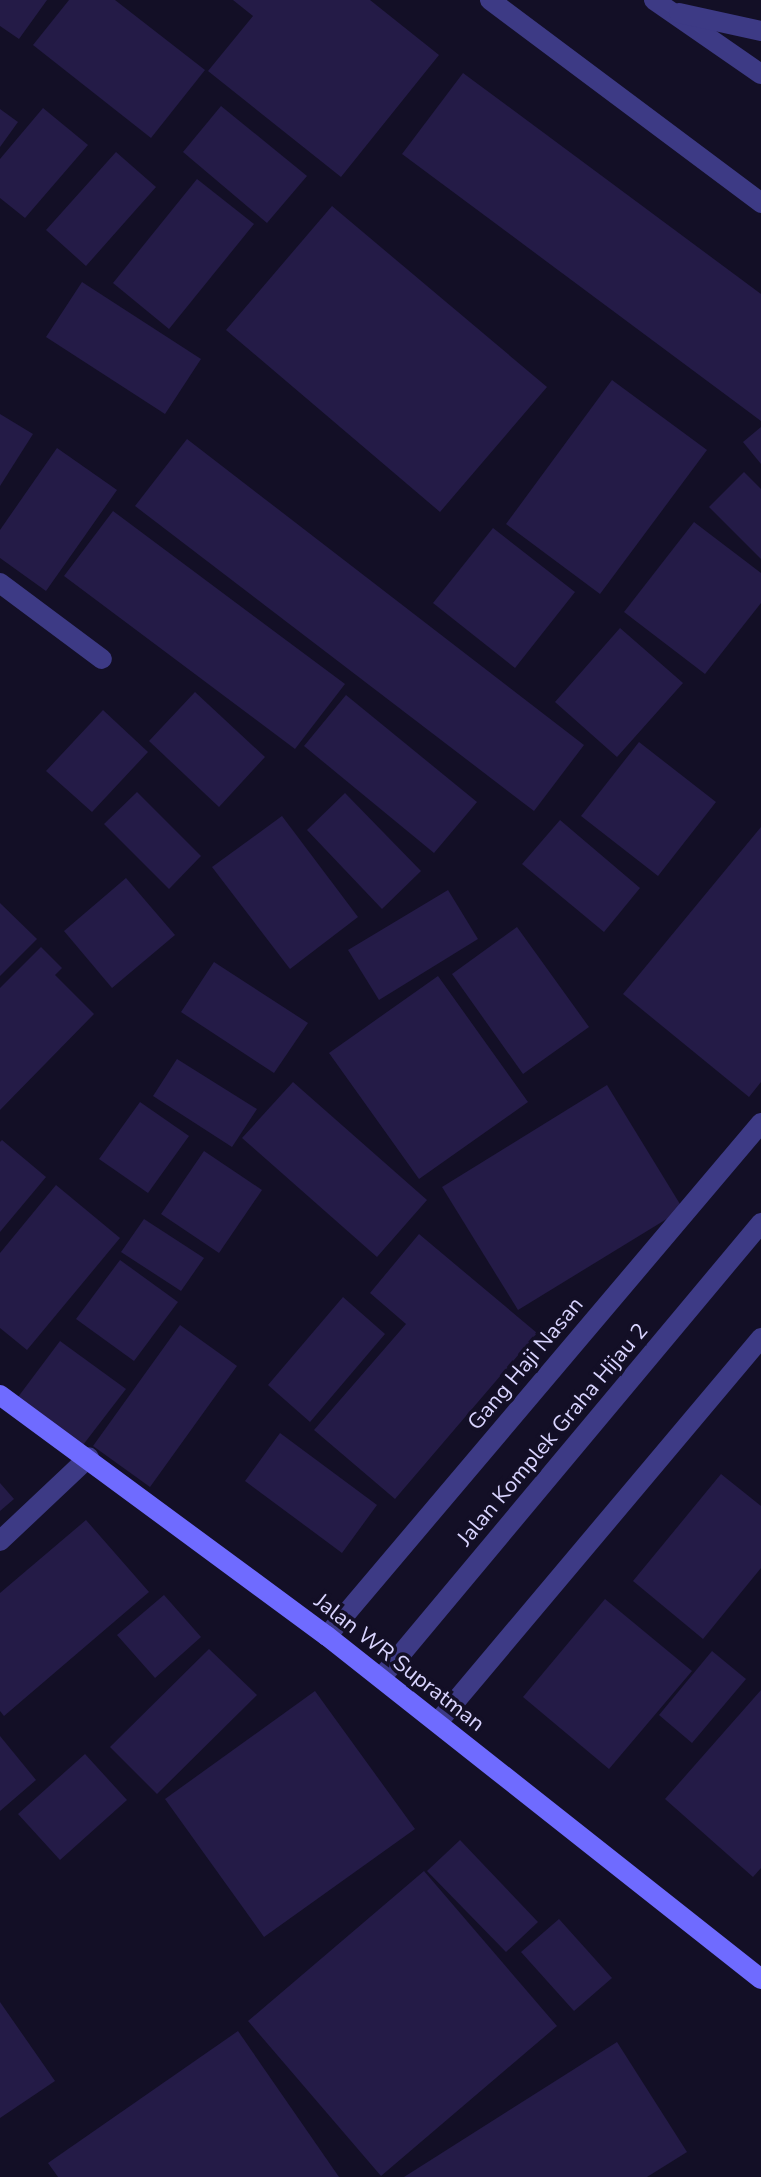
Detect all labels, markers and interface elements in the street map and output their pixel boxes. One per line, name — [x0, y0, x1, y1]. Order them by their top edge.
street label: Gang Haji Nasan — [463, 1292, 589, 1436]
street label: Jalan Komplek Graha Hijau 2 — [452, 1318, 654, 1552]
street label: Jalan WR Supratman — [309, 1588, 489, 1738]

